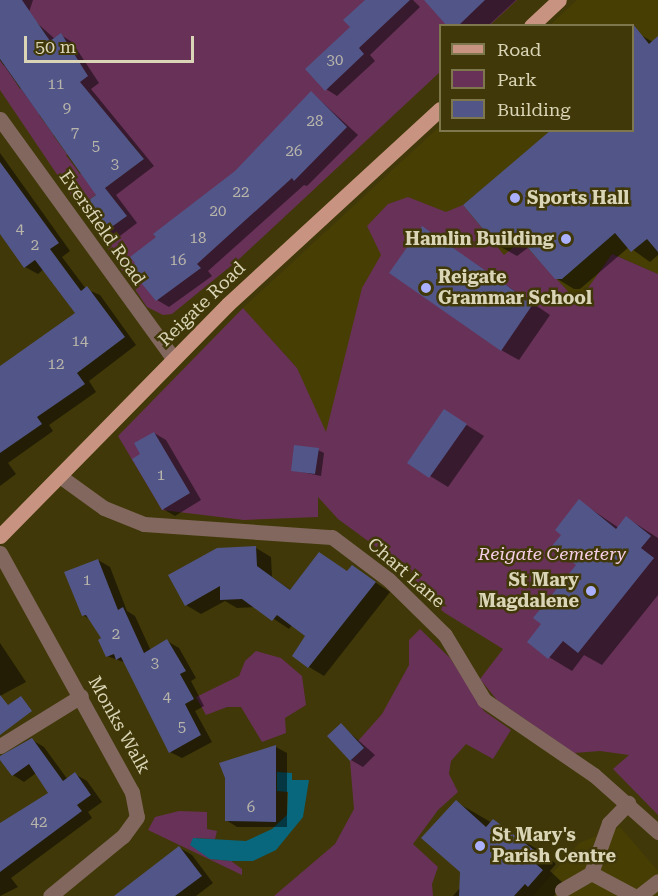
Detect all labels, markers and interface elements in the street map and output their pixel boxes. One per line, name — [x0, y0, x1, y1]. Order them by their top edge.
scale bar — [27, 24, 196, 62]
legend — [439, 24, 634, 132]
text: 50 m — [35, 36, 76, 57]
text: Road — [497, 39, 541, 60]
house number: 30 — [327, 52, 343, 70]
text: Park — [497, 69, 537, 90]
house number: 11 — [48, 76, 64, 94]
text: Building — [497, 99, 571, 120]
house number: 9 — [63, 100, 71, 118]
house number: 28 — [307, 113, 323, 131]
house number: 7 — [71, 124, 79, 142]
house number: 5 — [92, 138, 100, 156]
house number: 26 — [286, 143, 302, 161]
house number: 3 — [111, 156, 119, 174]
street label: Eversfield Road — [54, 167, 150, 289]
house number: 22 — [233, 184, 249, 202]
place label: Sports Hall — [527, 187, 629, 209]
marker: Sports Hall — [508, 191, 522, 205]
house number: 20 — [210, 203, 226, 221]
house number: 4 — [16, 221, 24, 239]
place label: Hamlin Building — [405, 228, 554, 250]
house number: 18 — [190, 230, 206, 248]
marker: Hamlin Building — [559, 232, 573, 246]
house number: 2 — [31, 237, 39, 255]
house number: 16 — [170, 252, 186, 270]
street label: Reigate Road — [154, 257, 250, 351]
place label: Reigate Grammar School — [438, 267, 592, 310]
marker: Reigate Grammar School — [419, 281, 433, 295]
house number: 14 — [72, 333, 88, 351]
house number: 12 — [48, 356, 64, 374]
house number: 1 — [157, 467, 165, 485]
street label: Chart Lane — [363, 533, 449, 613]
park label: Reigate Cemetery — [478, 543, 626, 565]
place label: St Mary Magdalene — [478, 570, 579, 612]
house number: 1 — [83, 572, 91, 590]
marker: St Mary Magdalene — [584, 584, 598, 598]
house number: 2 — [112, 626, 120, 644]
house number: 3 — [151, 655, 159, 673]
street label: Monks Walk — [83, 673, 155, 777]
house number: 4 — [163, 689, 171, 707]
house number: 5 — [178, 719, 186, 737]
house number: 6 — [247, 799, 255, 817]
house number: 42 — [31, 814, 47, 832]
place label: St Mary's Parish Centre — [492, 825, 616, 868]
marker: St Mary's Parish Centre — [473, 839, 487, 853]

